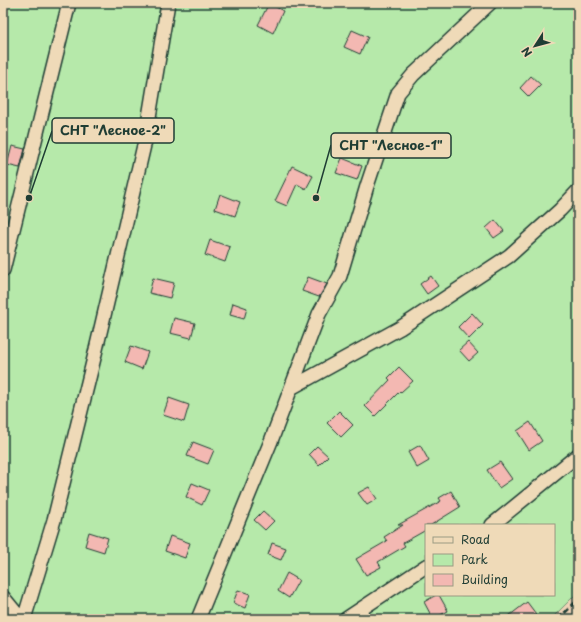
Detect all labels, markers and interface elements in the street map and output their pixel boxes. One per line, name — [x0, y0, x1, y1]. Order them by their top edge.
north arrow — [515, 26, 555, 66]
text: N — [517, 43, 536, 61]
callout: СНТ "Лесное-2" — [52, 118, 174, 143]
text: СНТ "Лесное-2" — [60, 120, 166, 139]
callout: СНТ "Лесное-1" — [331, 133, 451, 158]
text: СНТ "Лесное-1" — [339, 135, 443, 154]
legend — [425, 524, 555, 596]
text: Road — [461, 530, 490, 548]
text: Park — [461, 550, 488, 568]
text: Building — [461, 570, 508, 588]

